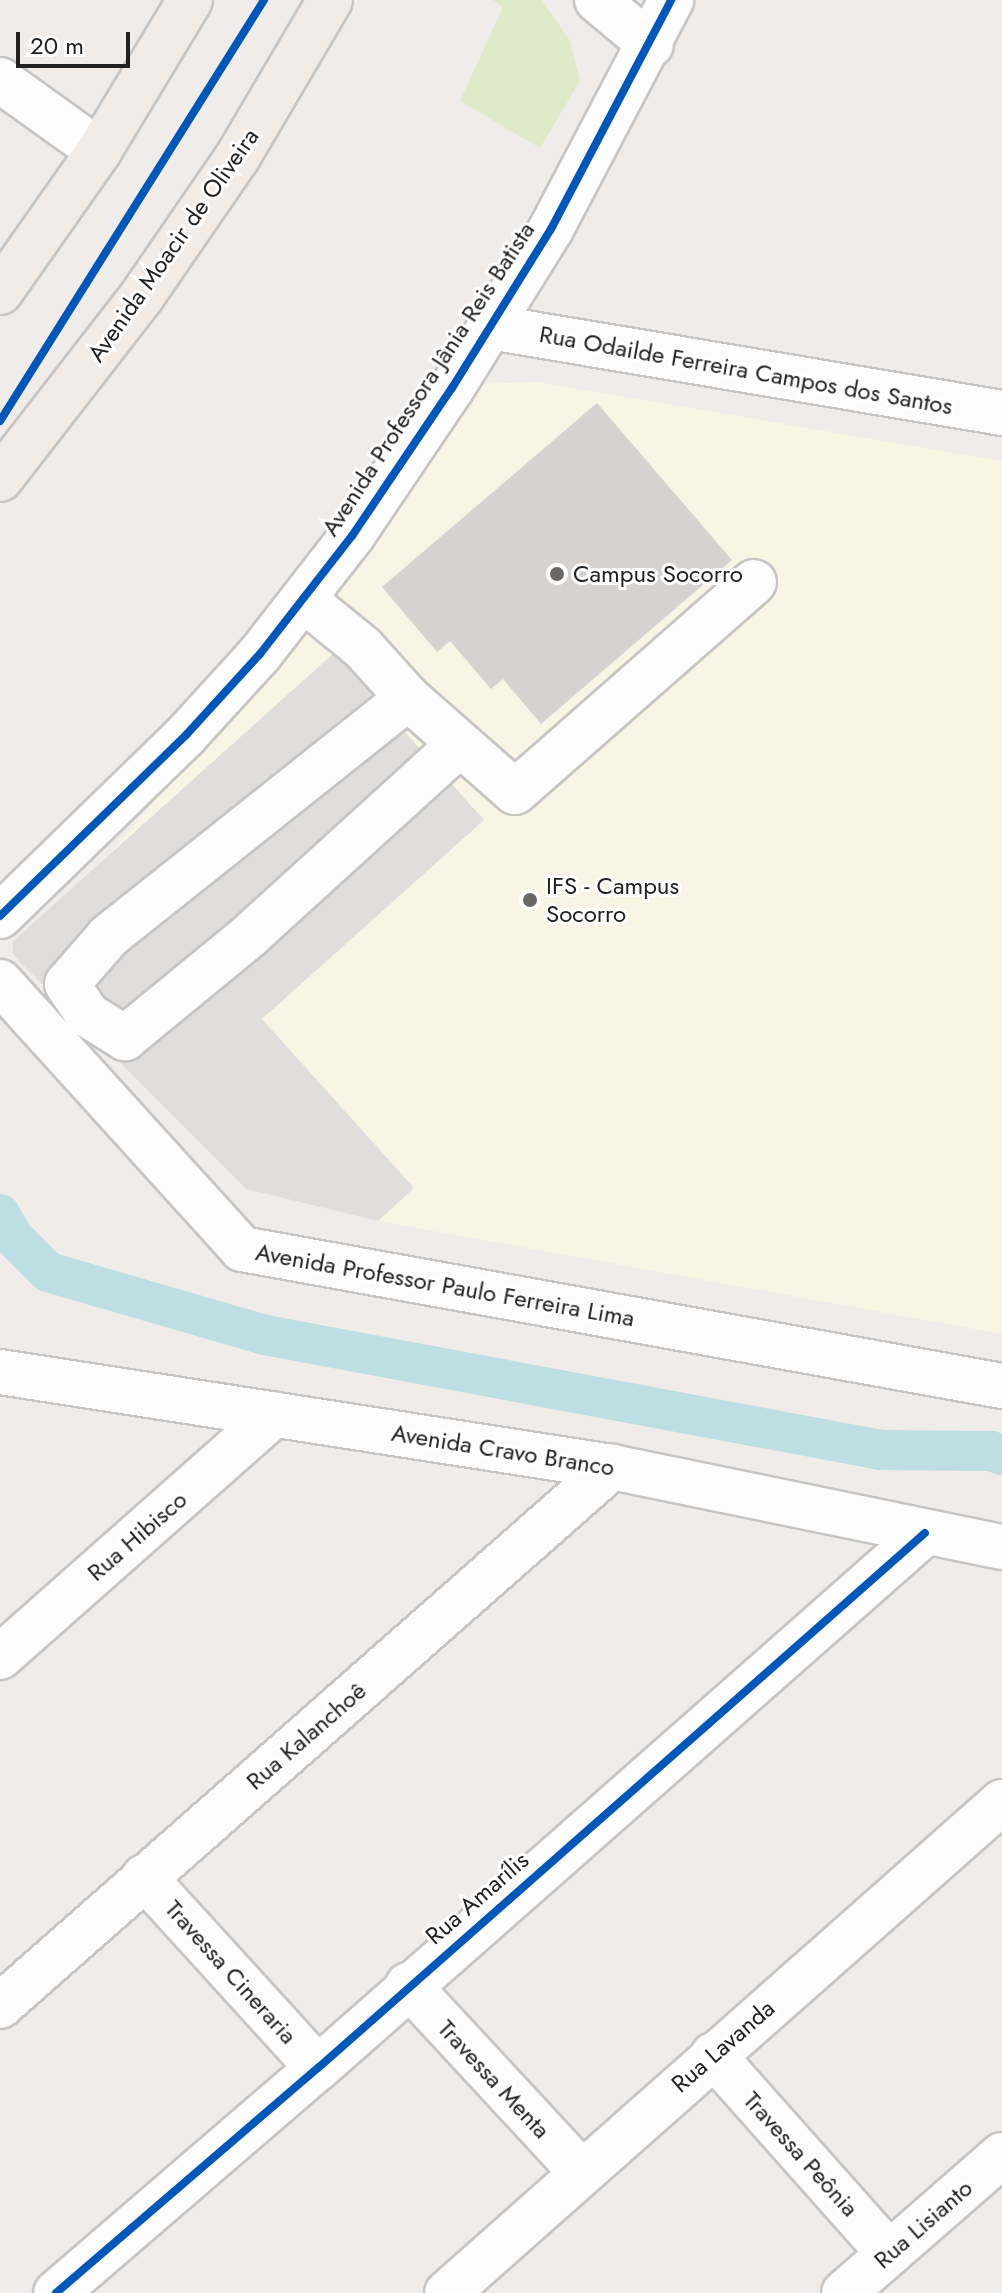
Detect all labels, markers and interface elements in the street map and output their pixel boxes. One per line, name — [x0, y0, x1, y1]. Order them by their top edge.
scale bar — [20, 16, 134, 66]
text: 20 m — [30, 28, 84, 63]
street label: Avenida Moacir de Oliveira — [81, 123, 265, 367]
street label: Avenida Professora Jânia Reis Batista — [316, 217, 540, 541]
street label: Rua Odailde Ferreira Campos dos Santos — [537, 319, 955, 421]
place label: Campus Socorro — [573, 560, 743, 588]
marker: Campus Socorro — [548, 565, 566, 583]
place label: IFS - Campus Socorro — [546, 872, 679, 928]
marker: IFS - Campus Socorro — [521, 891, 539, 909]
street label: Avenida Professor Paulo Ferreira Lima — [253, 1237, 637, 1333]
street label: Avenida Cravo Branco — [389, 1418, 617, 1482]
street label: Rua Hibisco — [81, 1485, 193, 1587]
street label: Rua Kalanchoê — [240, 1676, 372, 1796]
street label: Rua Amarílis — [420, 1846, 534, 1950]
street label: Travessa Cineraria — [159, 1894, 303, 2050]
street label: Rua Lavanda — [666, 1993, 780, 2099]
street label: Travessa Menta — [432, 2014, 556, 2144]
street label: Travessa Peônia — [737, 2086, 865, 2222]
street label: Rua Lisianto — [868, 2174, 978, 2274]

